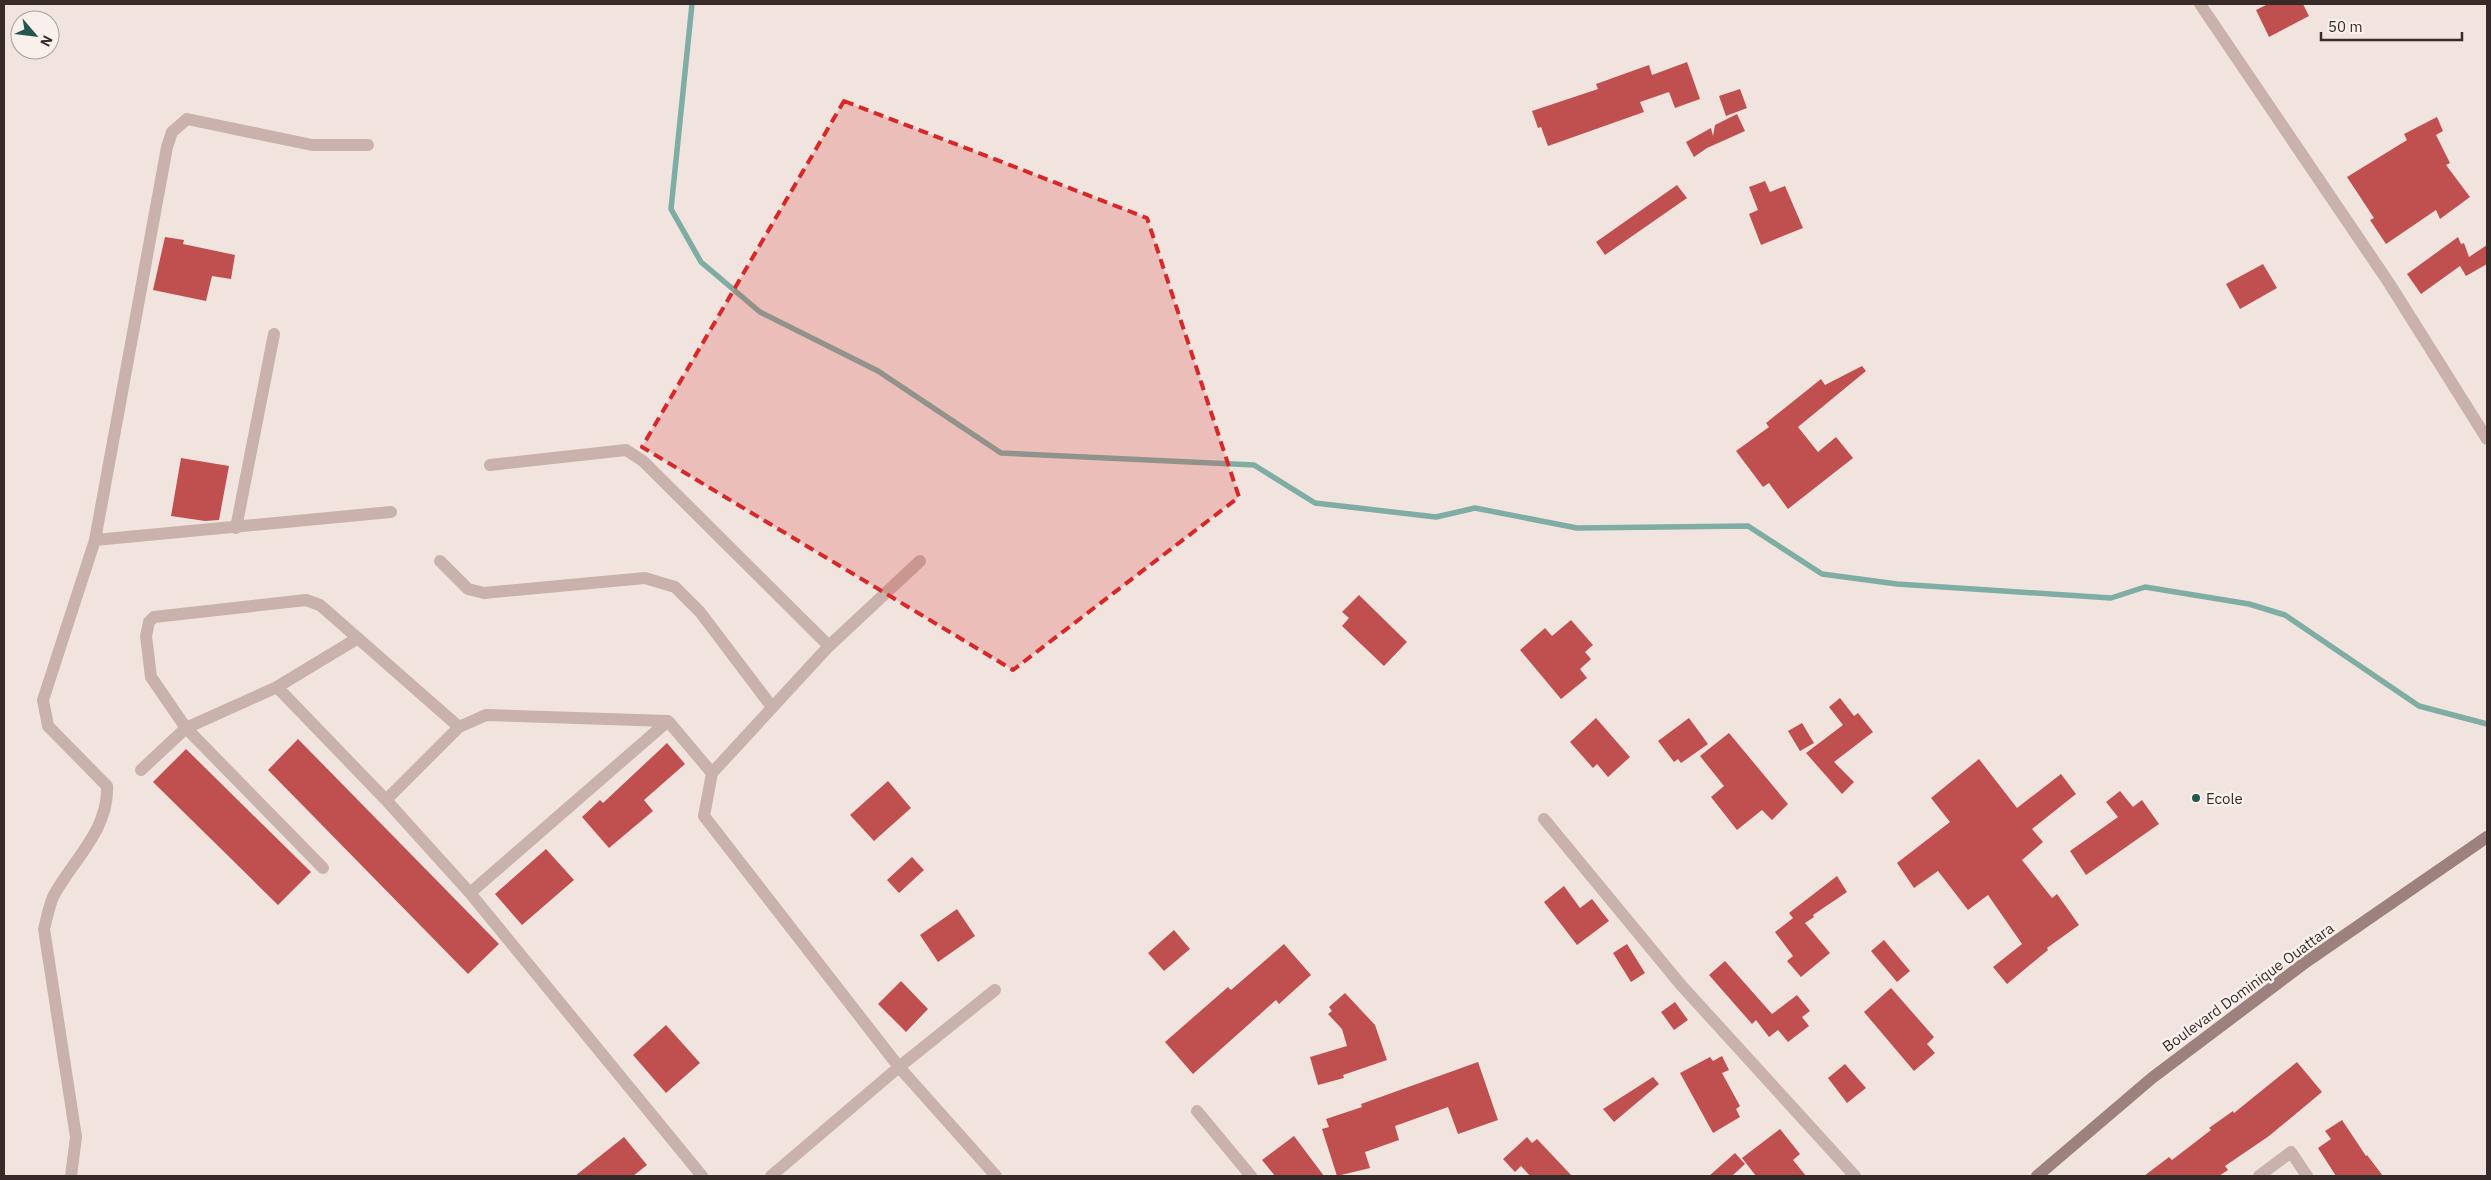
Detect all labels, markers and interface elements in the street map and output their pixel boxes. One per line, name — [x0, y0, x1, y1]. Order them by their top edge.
north arrow — [10, 10, 60, 60]
scale bar — [2321, 10, 2462, 42]
text: 50 m — [2328, 17, 2363, 36]
text: N — [36, 32, 57, 50]
place label: Ecole — [2206, 789, 2243, 808]
marker: Ecole — [2190, 792, 2202, 804]
street label: Boulevard Dominique Ouattara — [2159, 918, 2337, 1056]

